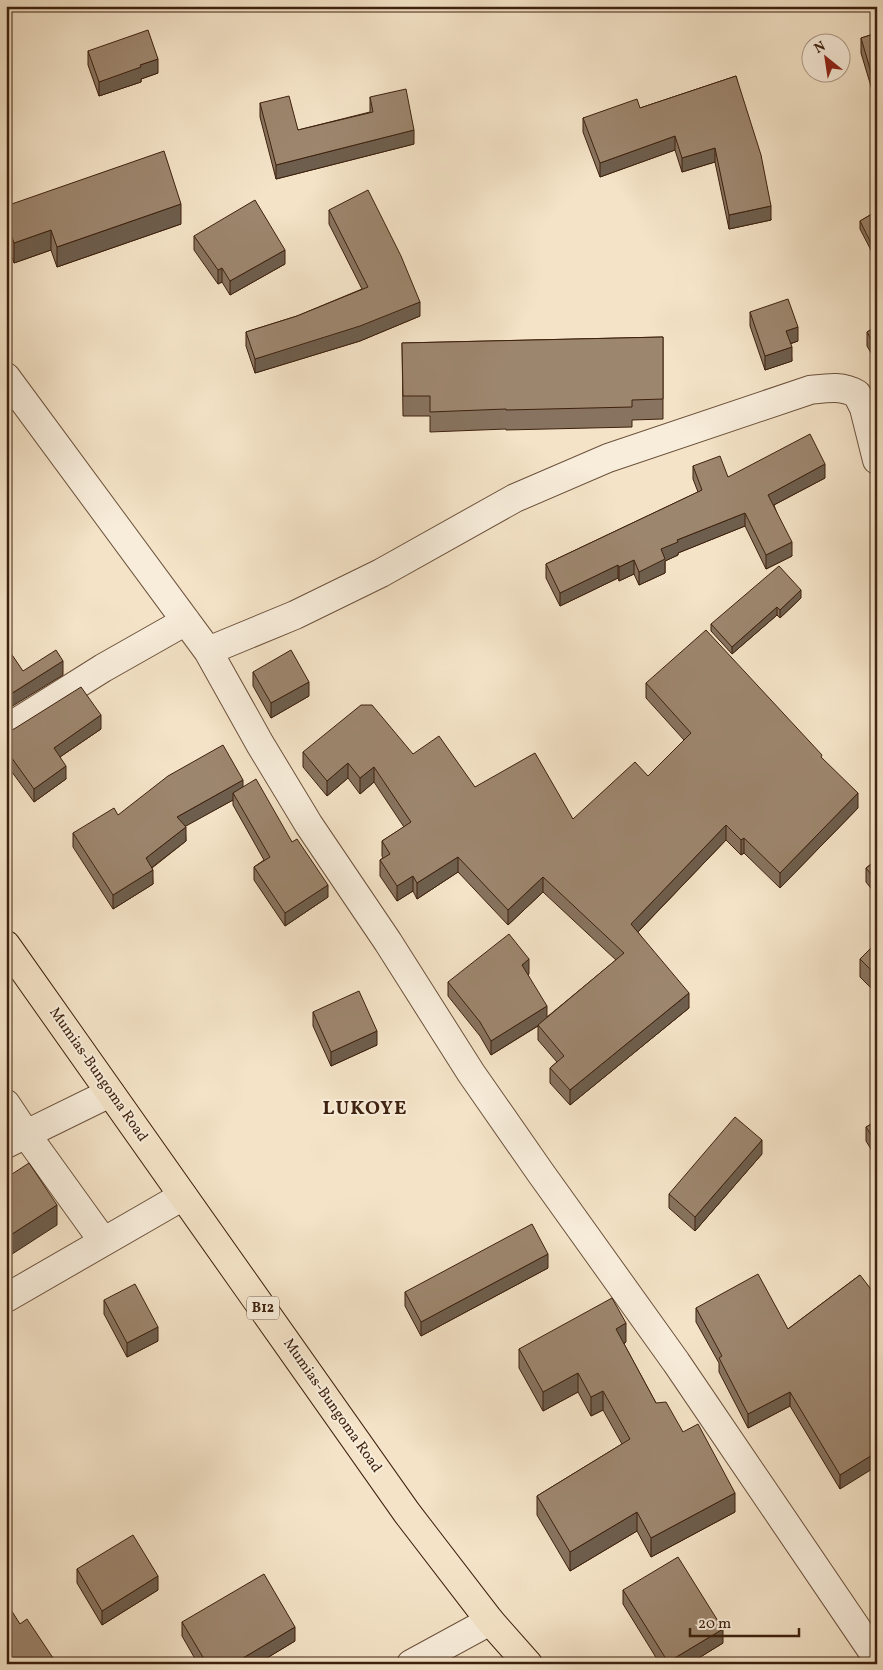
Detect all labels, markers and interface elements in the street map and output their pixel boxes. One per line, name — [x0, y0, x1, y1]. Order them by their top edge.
north arrow — [800, 32, 850, 82]
text: N — [811, 37, 829, 59]
street label: Mumias-Bungoma Road — [44, 1004, 152, 1146]
district label: LUKOYE — [322, 1095, 408, 1123]
road number: B12 — [247, 1296, 279, 1320]
street label: Mumias-Bungoma Road — [278, 1335, 386, 1477]
scale bar — [690, 1605, 799, 1637]
text: 20 m — [698, 1614, 731, 1635]

